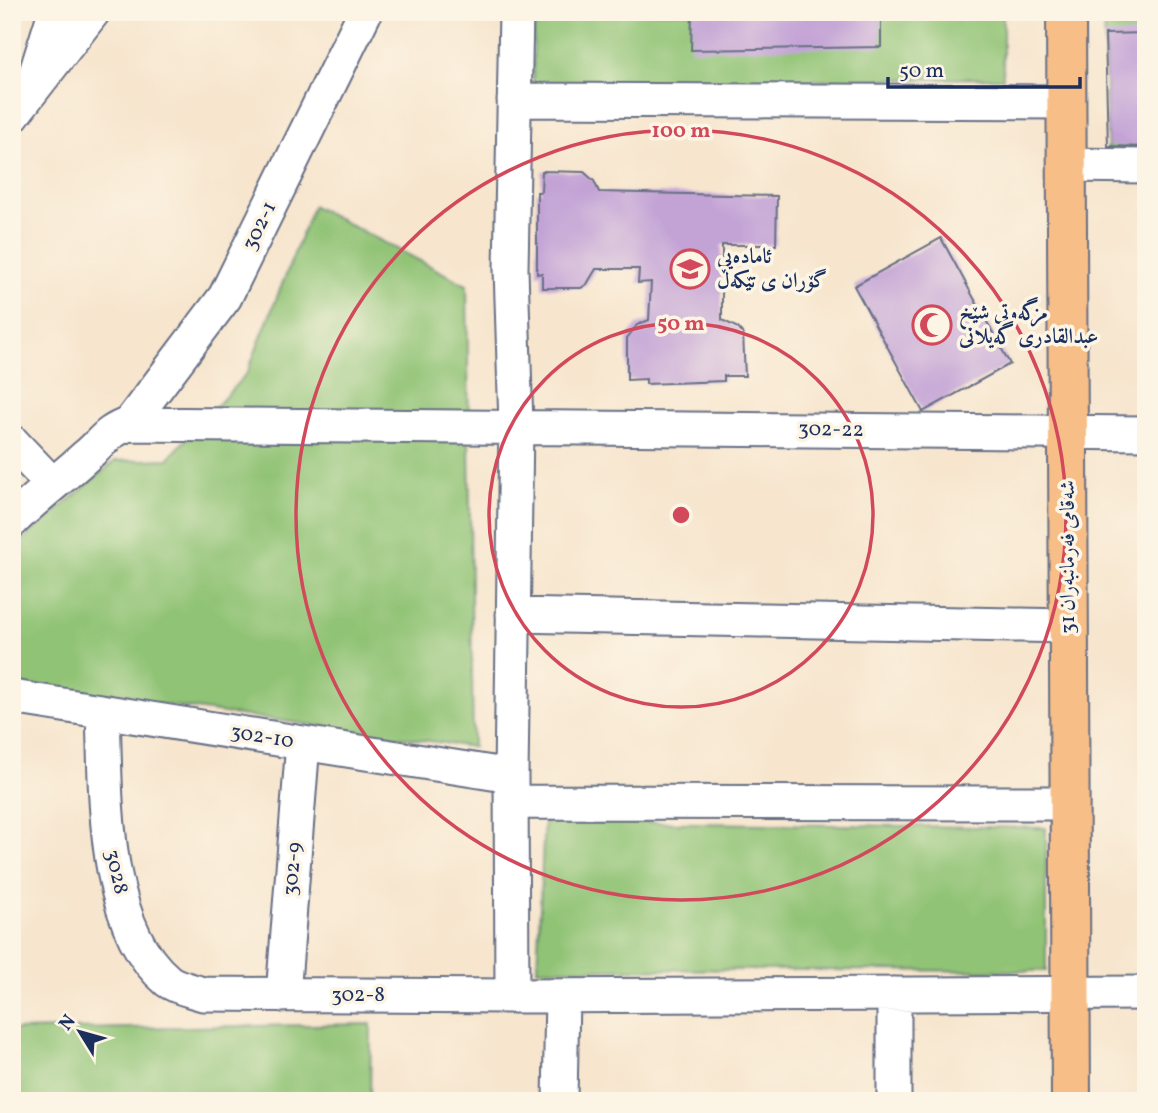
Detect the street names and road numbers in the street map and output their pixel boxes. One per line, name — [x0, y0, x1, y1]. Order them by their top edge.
street label: 302-1 — [236, 197, 284, 255]
street label: 302-22 — [798, 415, 864, 445]
street label: شەقامی فەرمانبەران 31 — [1054, 480, 1083, 634]
street label: 302-10 — [228, 718, 296, 756]
street label: 302-9 — [276, 841, 310, 897]
street label: 3028 — [97, 847, 135, 897]
street label: 302-8 — [331, 981, 385, 1010]

